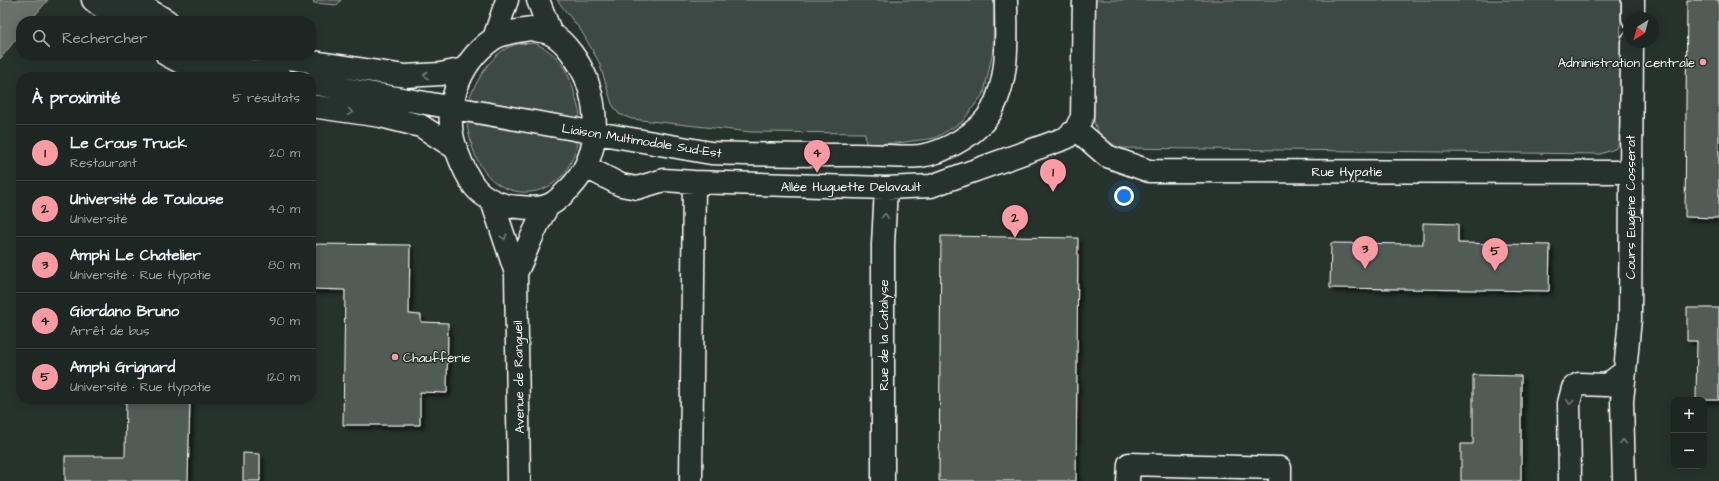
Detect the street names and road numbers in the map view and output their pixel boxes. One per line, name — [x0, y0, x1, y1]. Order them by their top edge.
street label: Liaison Multimodale Sud-Est — [561, 119, 724, 163]
street label: Cours Eugène Cosserat — [1622, 134, 1641, 279]
street label: Rue Hypatie — [1311, 163, 1383, 182]
street label: Allée Huguette Delavault — [781, 178, 922, 197]
street label: Rue de la Catalyse — [875, 279, 894, 391]
street label: Avenue de Rangueil — [509, 320, 530, 434]

